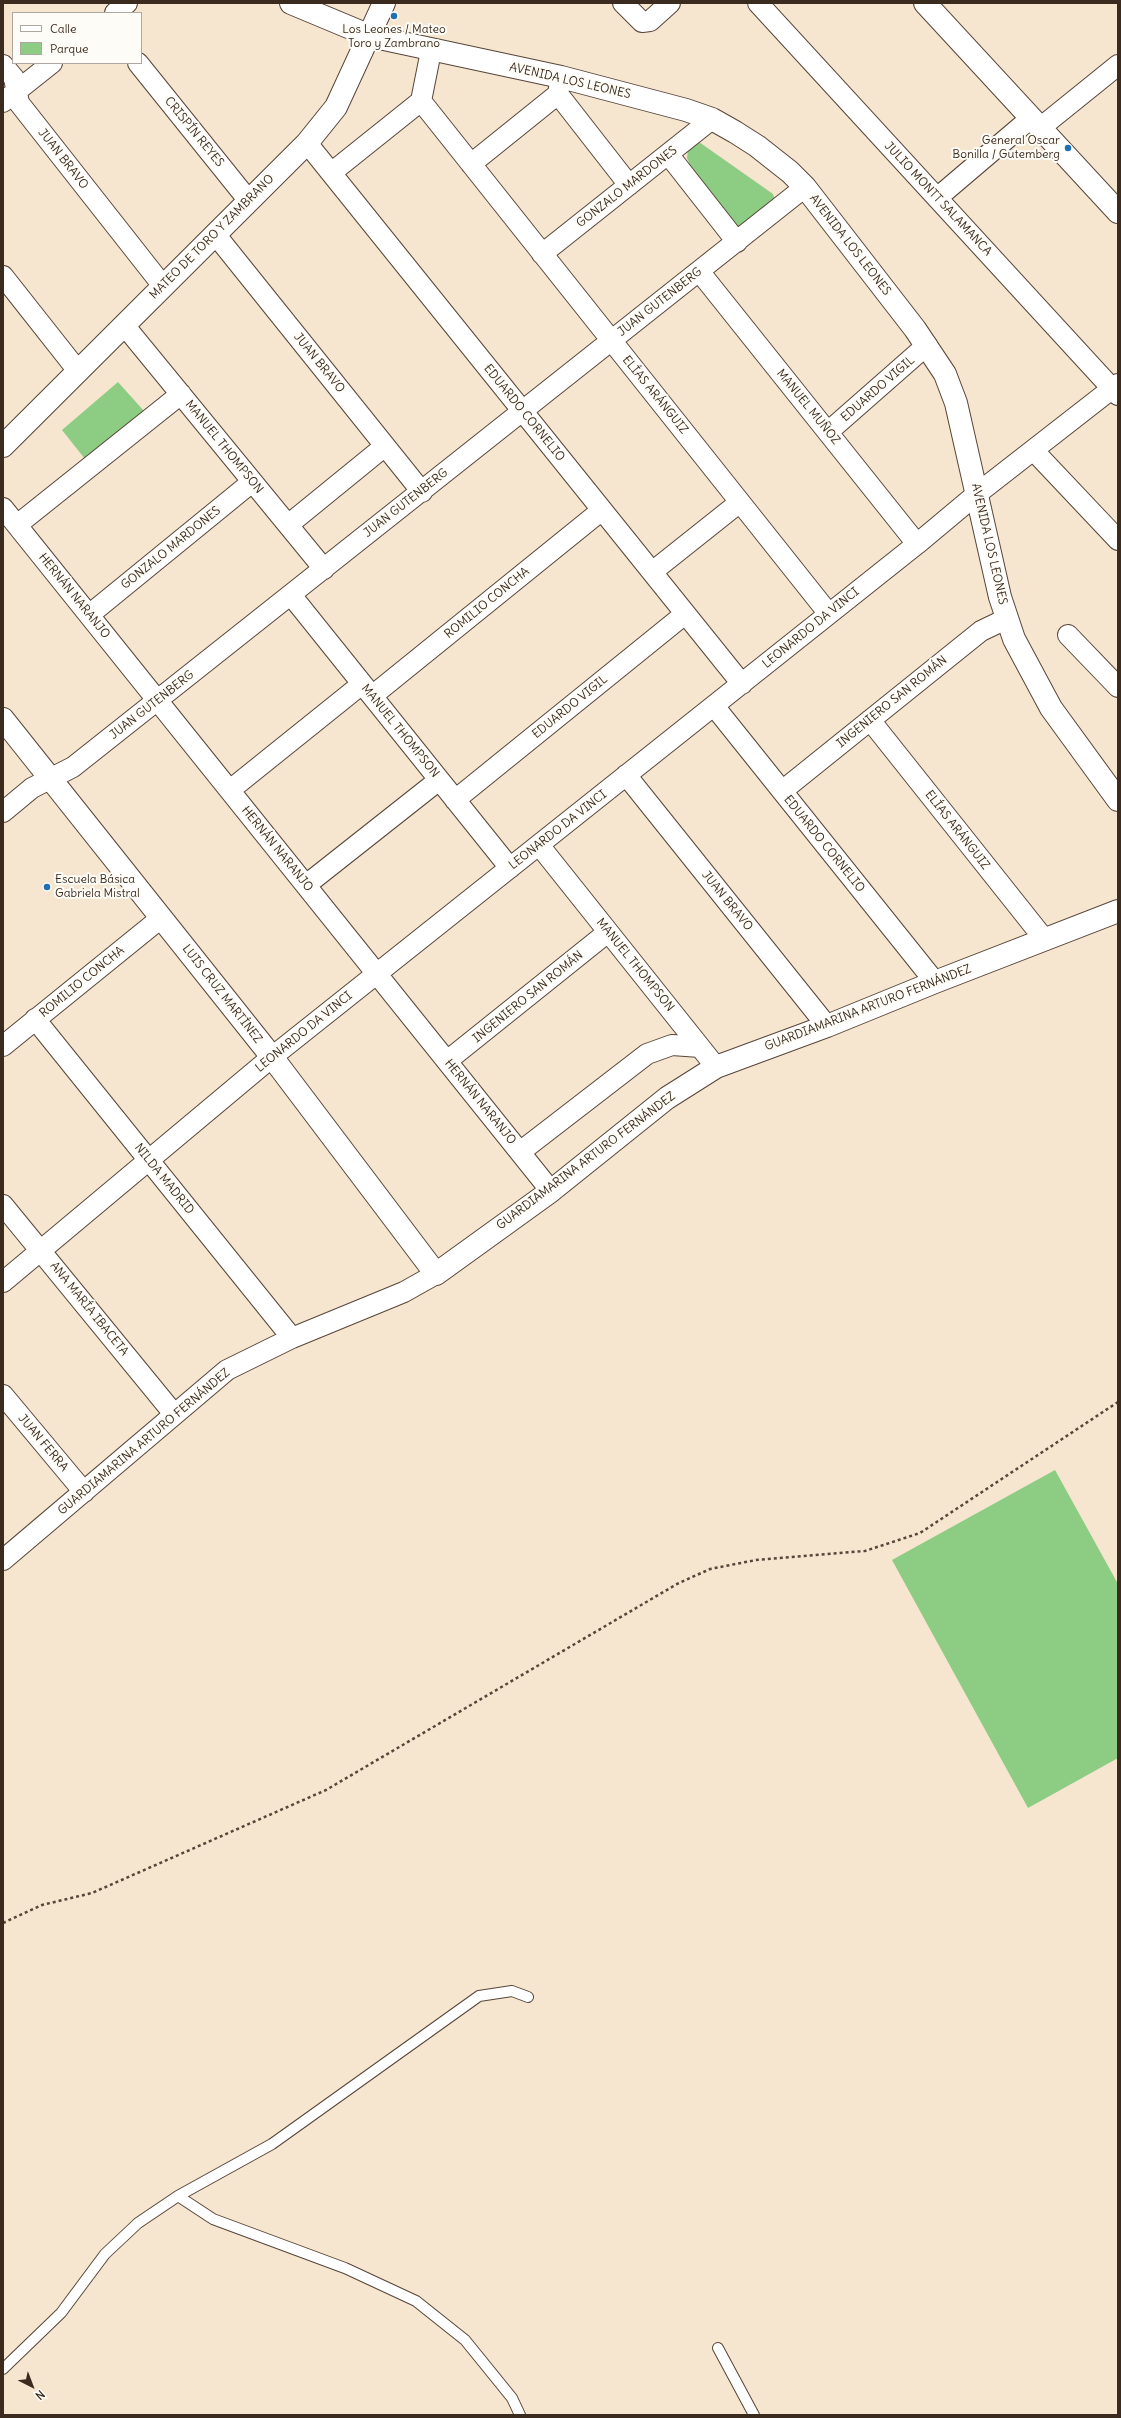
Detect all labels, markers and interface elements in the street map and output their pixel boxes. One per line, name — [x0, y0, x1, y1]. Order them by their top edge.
marker: Los Leones / Mateo Toro y Zambrano — [389, 11, 399, 21]
legend — [12, 12, 142, 64]
text: Calle — [50, 21, 77, 36]
place label: Los Leones / Mateo Toro y Zambrano — [342, 23, 446, 51]
text: Parque — [50, 41, 89, 56]
street label: AVENIDA LOS LEONES — [508, 60, 632, 102]
street label: CRISPÍN REYES — [161, 94, 227, 170]
street label: JUAN BRAVO — [35, 126, 91, 192]
place label: General Oscar Bonilla / Gutemberg — [952, 134, 1060, 162]
street label: JULIO MONTT SALAMANCA — [881, 139, 995, 259]
street label: GONZALO MARDONES — [574, 143, 680, 231]
marker: General Oscar Bonilla / Gutemberg — [1063, 143, 1073, 153]
street label: MATEO DE TORO Y ZAMBRANO — [147, 172, 277, 302]
street label: AVENIDA LOS LEONES — [806, 192, 894, 298]
street label: JUAN GUTENBERG — [615, 265, 705, 339]
street label: JUAN BRAVO — [290, 330, 348, 396]
street label: ELÍAS ARÁNGUIZ — [619, 353, 691, 437]
street label: EDUARDO VIGIL — [838, 353, 918, 425]
street label: EDUARDO CORNELIO — [480, 362, 568, 464]
street label: MANUEL MUÑOZ — [773, 367, 843, 447]
street label: MANUEL THOMPSON — [182, 397, 266, 497]
street label: JUAN GUTENBERG — [361, 466, 451, 540]
street label: AVENIDA LOS LEONES — [968, 482, 1010, 606]
street label: GONZALO MARDONES — [118, 503, 224, 593]
street label: HERNÁN NARANJO — [35, 550, 113, 642]
street label: ROMILIO CONCHA — [442, 564, 532, 642]
street label: LEONARDO DA VINCI — [760, 585, 862, 671]
street label: INGENIERO SAN ROMÁN — [834, 653, 950, 751]
street label: JUAN GUTENBERG — [107, 668, 197, 742]
street label: EDUARDO VIGIL — [529, 672, 611, 742]
street label: MANUEL THOMPSON — [358, 681, 442, 781]
street label: LEONARDO DA VINCI — [506, 787, 610, 873]
street label: ELÍAS ARÁNGUIZ — [922, 788, 992, 872]
street label: EDUARDO CORNELIO — [780, 793, 868, 895]
street label: HERNÁN NARANJO — [238, 803, 316, 895]
street label: JUAN BRAVO — [698, 868, 756, 934]
place label: Escuela Básica Gabriela Mistral — [55, 873, 140, 901]
marker: Escuela Básica Gabriela Mistral — [42, 882, 52, 892]
street label: MANUEL THOMPSON — [593, 915, 677, 1015]
street label: LUIS CRUZ MARTÍNEZ — [179, 942, 265, 1046]
street label: ROMILIO CONCHA — [37, 943, 127, 1021]
street label: INGENIERO SAN ROMÁN — [470, 948, 586, 1046]
street label: GUARDIAMARINA ARTURO FERNÁNDEZ — [763, 962, 973, 1054]
street label: LEONARDO DA VINCI — [253, 989, 355, 1075]
street label: HERNÁN NARANJO — [441, 1056, 519, 1148]
street label: GUARDIAMARINA ARTURO FERNÁNDEZ — [494, 1089, 678, 1233]
street label: NILDA MADRID — [131, 1141, 197, 1217]
street label: ANA MARÍA IBACETA — [47, 1259, 131, 1359]
street label: GUARDIAMARINA ARTURO FERNÁNDEZ — [55, 1366, 233, 1518]
street label: JUAN FERRA — [15, 1412, 71, 1474]
north arrow — [12, 2366, 52, 2406]
text: N — [33, 2387, 48, 2403]

